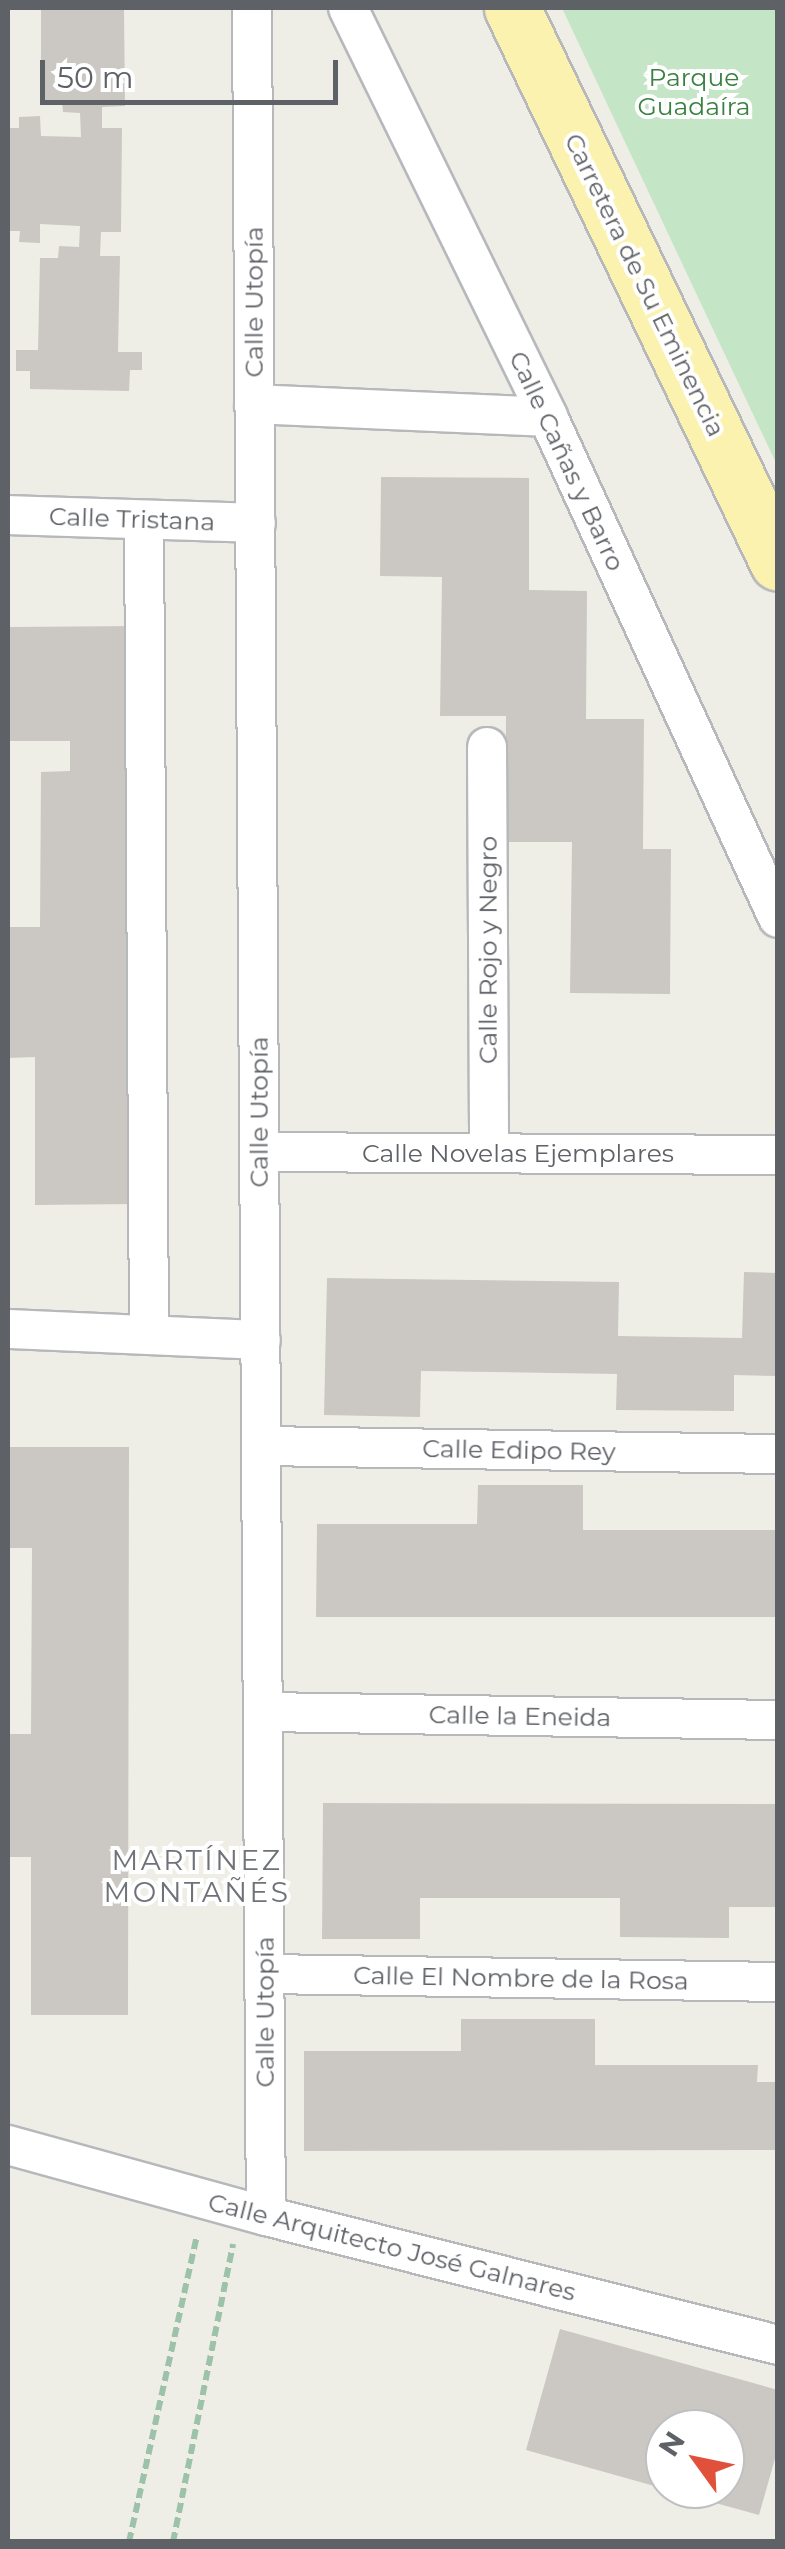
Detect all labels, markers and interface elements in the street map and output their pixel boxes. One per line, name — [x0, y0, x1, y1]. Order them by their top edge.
scale bar — [45, 40, 342, 102]
text: 50 m — [57, 59, 134, 96]
park label: Parque Guadaíra — [637, 63, 751, 122]
street label: Carretera de Su Eminencia — [558, 129, 732, 441]
street label: Calle Utopía — [239, 227, 269, 377]
street label: Calle Cañas y Barro — [503, 346, 631, 576]
street label: Calle Tristana — [48, 501, 216, 537]
street label: Calle Rojo y Negro — [473, 836, 503, 1064]
street label: Calle Utopía — [244, 1037, 274, 1187]
street label: Calle Novelas Ejemplares — [362, 1138, 674, 1168]
street label: Calle Edipo Rey — [422, 1433, 616, 1467]
street label: Calle la Eneida — [428, 1699, 612, 1733]
district label: MARTÍNEZ MONTAÑÉS — [104, 1843, 290, 1909]
street label: Calle Utopía — [250, 1937, 280, 2087]
street label: Calle El Nombre de la Rosa — [353, 1960, 689, 1996]
street label: Calle Arquitecto José Galnares — [205, 2187, 579, 2307]
north arrow — [645, 2409, 745, 2509]
text: N — [651, 2425, 692, 2462]

